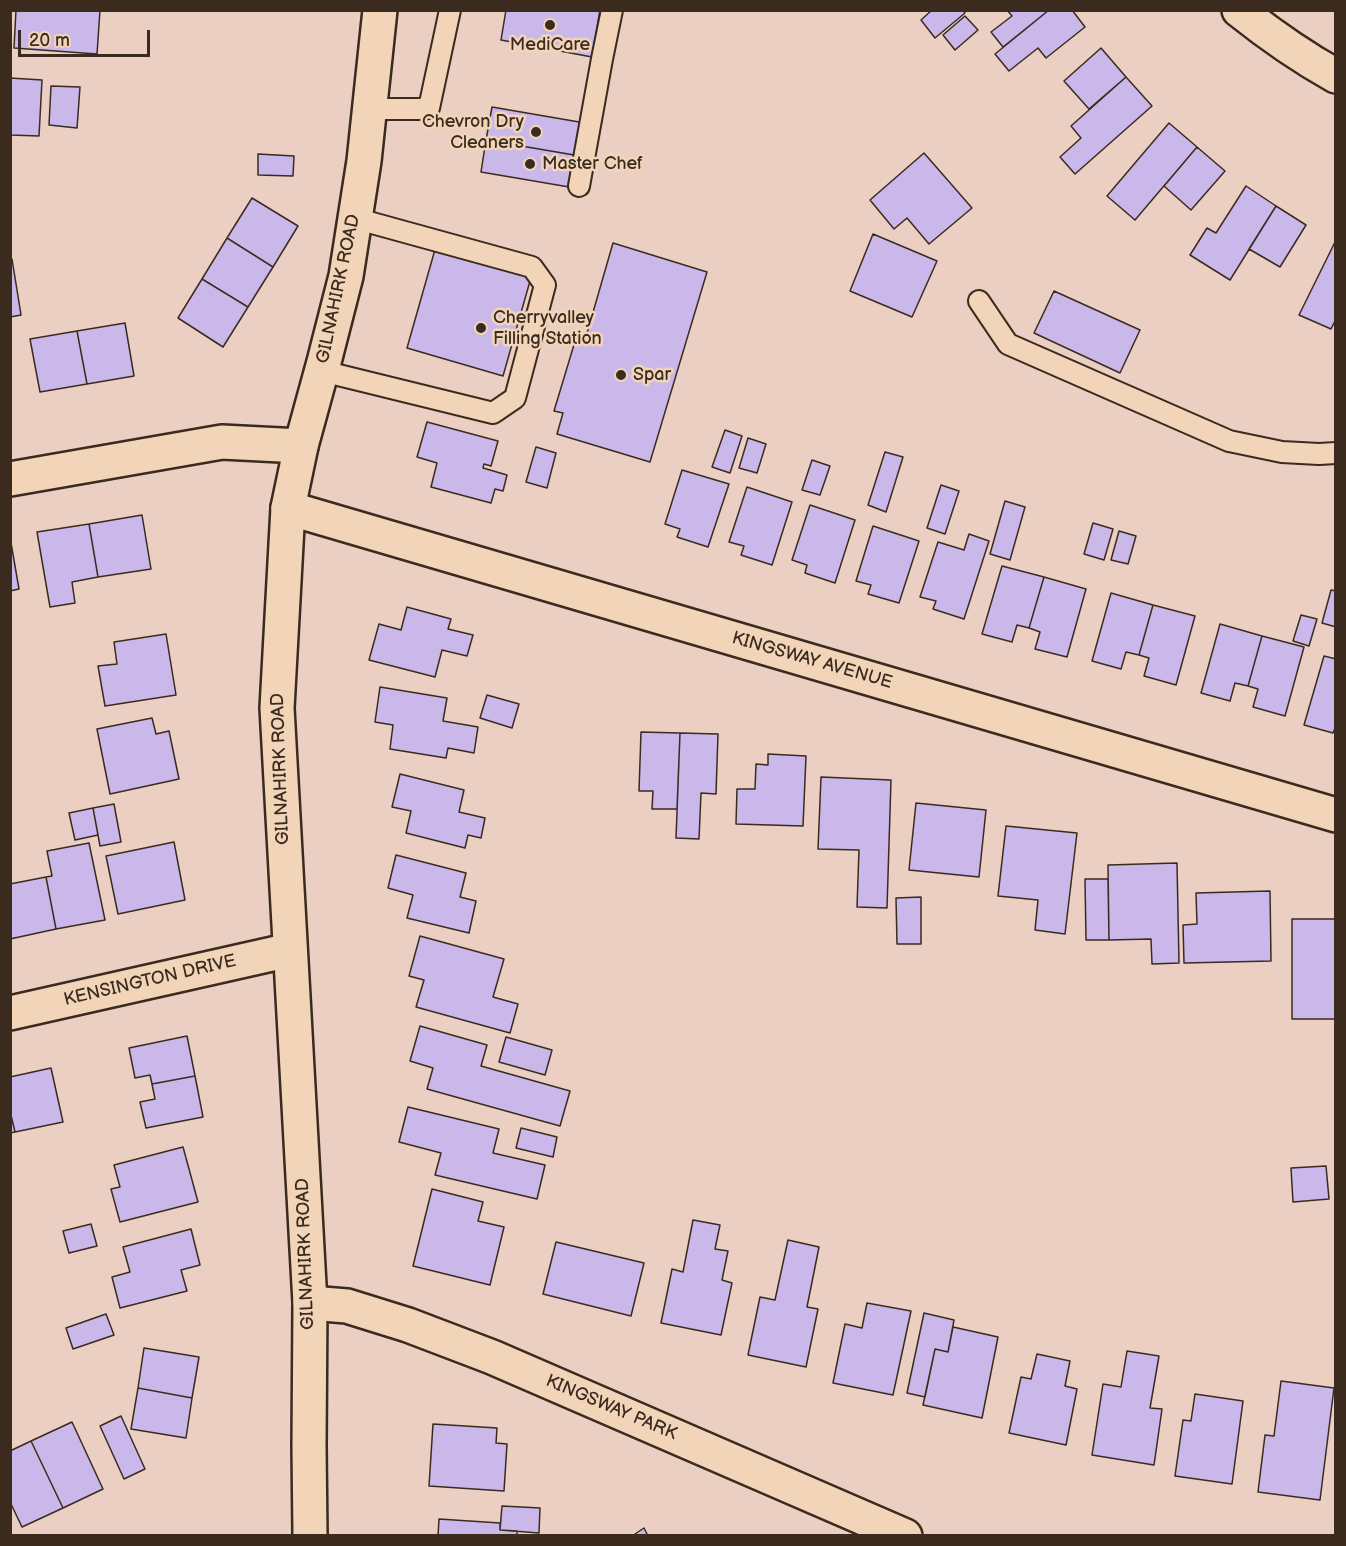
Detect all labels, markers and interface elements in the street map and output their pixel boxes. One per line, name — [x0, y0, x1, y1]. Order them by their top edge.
scale bar — [21, 18, 153, 56]
marker: MediCare — [543, 18, 557, 32]
text: 20 m — [29, 30, 70, 51]
place label: MediCare — [510, 34, 590, 56]
place label: Chevron Dry Cleaners — [422, 111, 524, 154]
marker: Chevron Dry Cleaners — [529, 125, 543, 139]
place label: Master Chef — [542, 153, 643, 175]
marker: Master Chef — [523, 157, 537, 171]
street label: GILNAHIRK ROAD — [313, 212, 365, 366]
place label: Cherryvalley Filling Station — [493, 307, 602, 350]
marker: Cherryvalley Filling Station — [474, 321, 488, 335]
place label: Spar — [633, 364, 671, 386]
marker: Spar — [614, 368, 628, 382]
street label: KINGSWAY AVENUE — [729, 628, 895, 694]
street label: GILNAHIRK ROAD — [268, 693, 294, 845]
street label: KENSINGTON DRIVE — [62, 951, 238, 1011]
street label: GILNAHIRK ROAD — [293, 1178, 319, 1330]
street label: KINGSWAY PARK — [542, 1371, 680, 1445]

